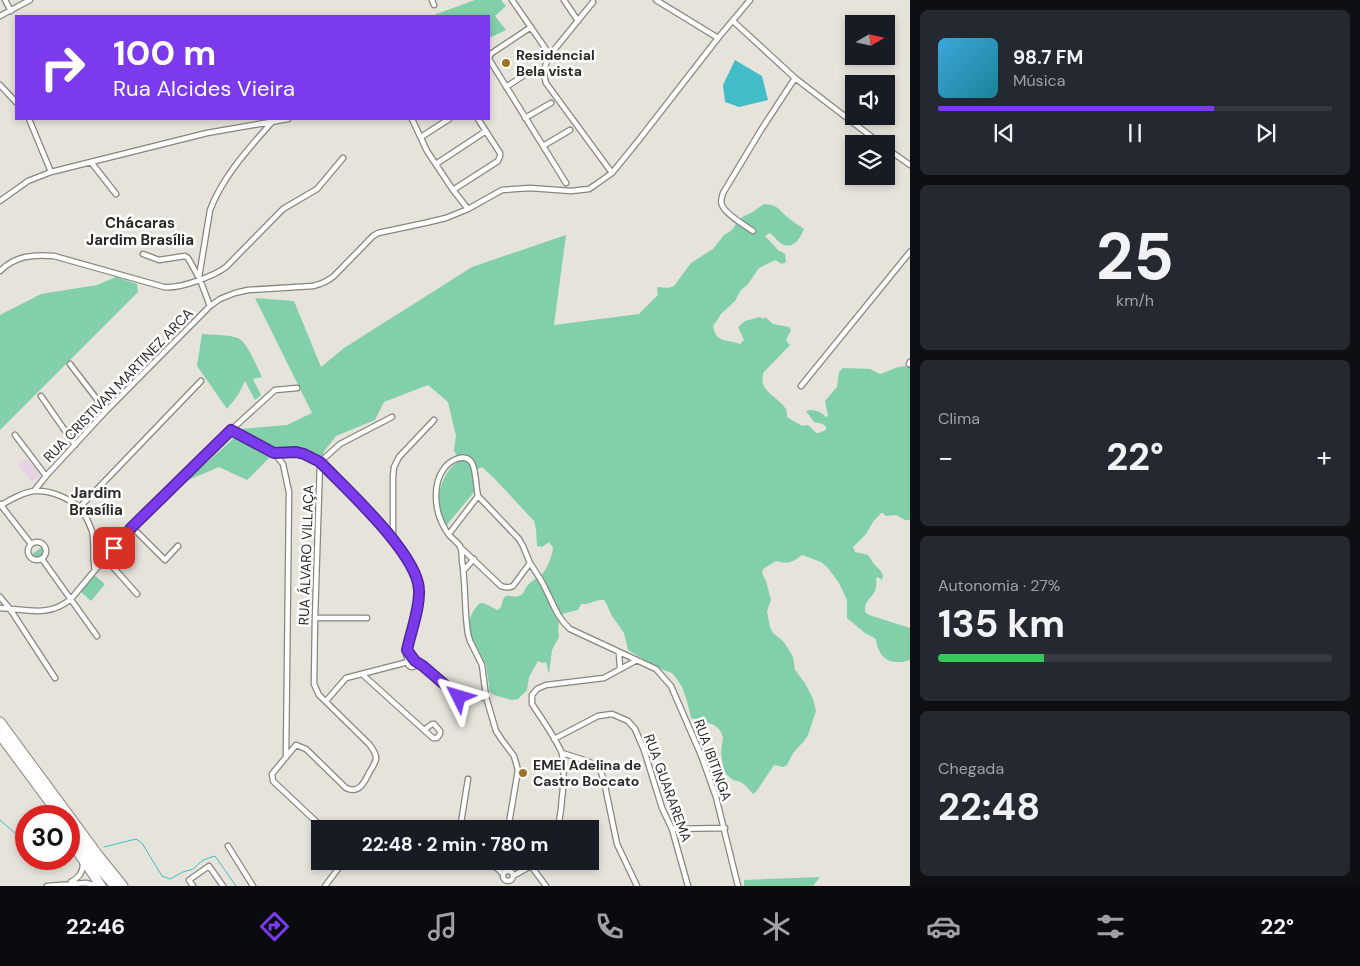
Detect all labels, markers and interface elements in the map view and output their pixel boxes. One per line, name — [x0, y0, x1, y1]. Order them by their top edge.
north arrow — [845, 15, 895, 65]
map controls — [845, 15, 895, 185]
text: 100 m — [113, 30, 216, 76]
icon: right — [30, 35, 95, 100]
text: 98.7 FM — [1013, 45, 1083, 70]
place label: Residencial Bela vista — [516, 46, 595, 80]
marker: Residencial Bela vista — [500, 57, 512, 69]
text: Música — [1013, 70, 1065, 91]
text: Rua Alcides Vieira — [113, 74, 295, 103]
button: sound — [845, 75, 895, 125]
icon: previous — [990, 119, 1018, 147]
icon: pause — [1121, 119, 1149, 147]
icon: next — [1252, 119, 1280, 147]
button: layers — [845, 135, 895, 185]
district label: Chácaras Jardim Brasília — [86, 213, 194, 250]
text: 25 — [1096, 215, 1174, 299]
text: km/h — [1116, 290, 1154, 311]
street label: RUA CRISTIVAN MARTINEZ ARCA — [39, 304, 197, 466]
text: Clima — [938, 408, 980, 429]
text: 22° — [1106, 432, 1164, 482]
text: − — [938, 439, 953, 476]
text: + — [1317, 439, 1332, 476]
district label: Jardim Brasília — [69, 483, 123, 520]
street label: RUA ÁLVARO VILLAÇA — [295, 484, 317, 626]
pin — [93, 527, 135, 569]
icon: arrive — [100, 534, 128, 562]
text: Autonomia · 27% — [938, 575, 1060, 596]
text: 135 km — [938, 599, 1065, 649]
position arrow — [432, 670, 484, 722]
street label: RUA IBITINGA — [690, 717, 736, 803]
street label: RUA GUARAREMA — [640, 732, 696, 844]
place label: EMEI Adelina de Castro Boccato — [533, 756, 641, 790]
text: Chegada — [938, 758, 1004, 779]
marker: EMEI Adelina de Castro Boccato — [517, 767, 529, 779]
text: 22:48 — [938, 782, 1040, 832]
speed limit sign: 30 — [15, 805, 80, 870]
text: 22:48 · 2 min · 780 m — [362, 832, 548, 857]
icon: directions — [257, 909, 292, 944]
icon: music — [425, 909, 460, 944]
icon: phone — [592, 909, 627, 944]
icon: climate — [759, 909, 794, 944]
icon: car — [926, 909, 961, 944]
icon: filters — [1093, 909, 1128, 944]
text: 22:46 — [66, 912, 125, 941]
text: 22° — [1261, 912, 1294, 941]

